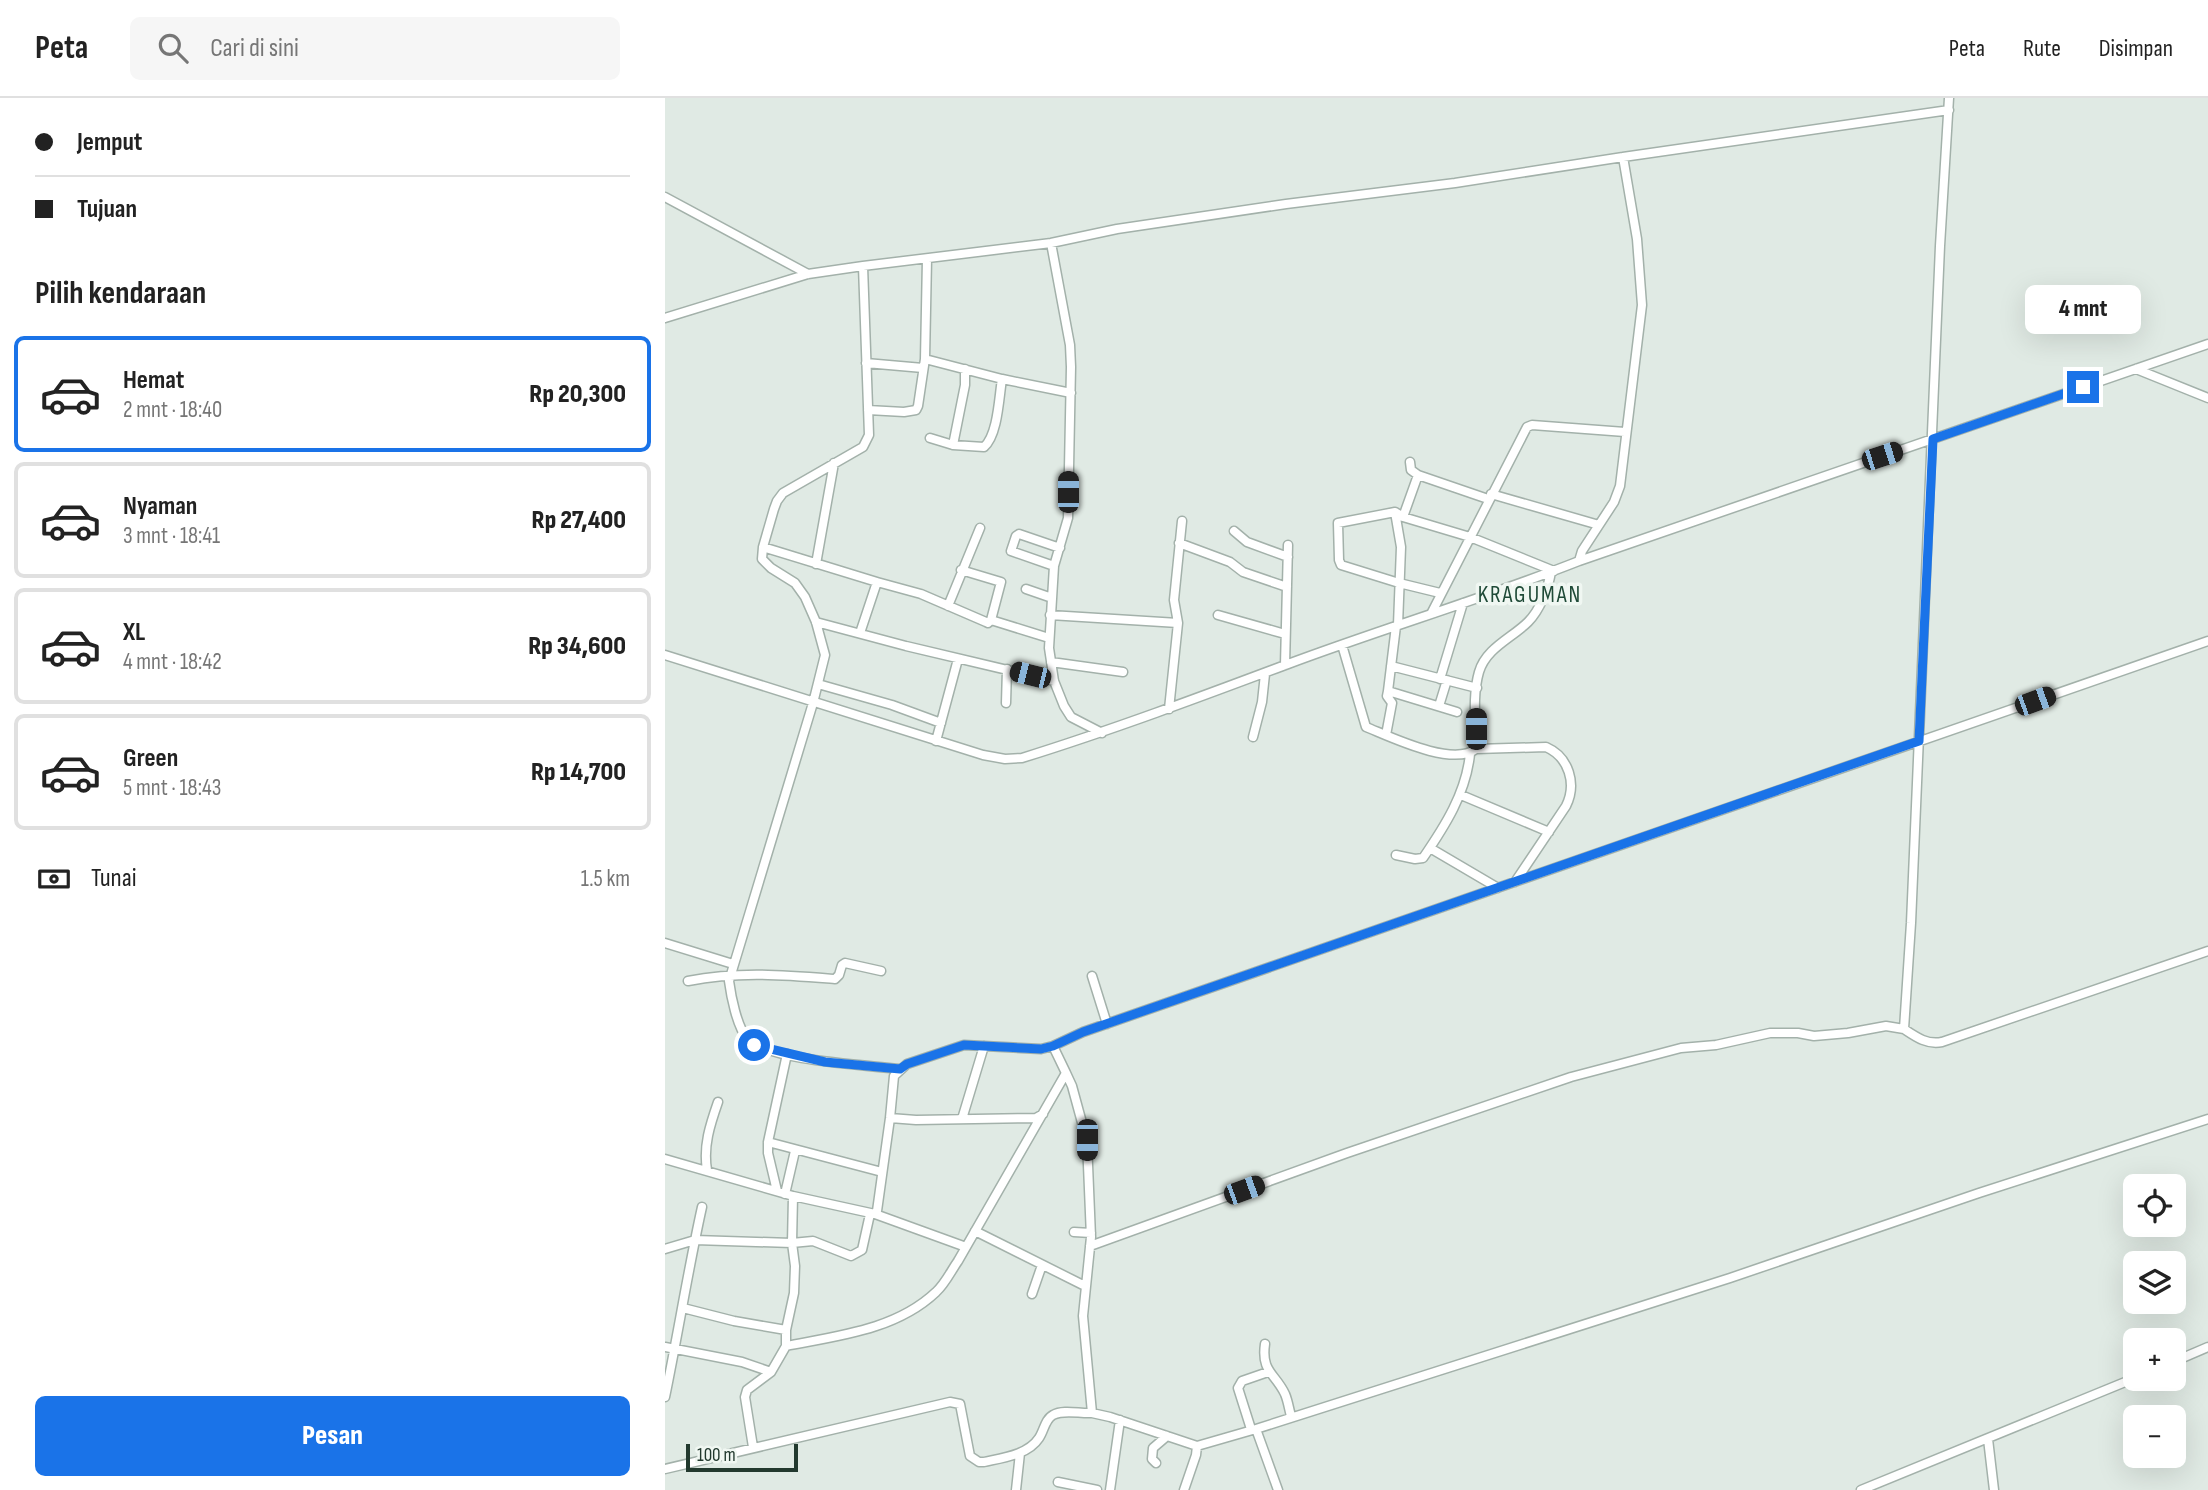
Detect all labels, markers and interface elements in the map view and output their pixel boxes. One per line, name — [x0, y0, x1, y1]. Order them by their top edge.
search box — [130, 17, 620, 80]
text: Peta — [35, 28, 88, 68]
icon: search — [154, 29, 192, 67]
text: Cari di sini — [210, 33, 299, 64]
text: Peta — [1949, 34, 1985, 63]
text: Rute — [2023, 34, 2061, 63]
text: Disimpan — [2099, 34, 2173, 63]
text: Jemput — [77, 127, 142, 158]
text: Tujuan — [77, 194, 137, 225]
text: Pilih kendaraan — [35, 274, 206, 313]
callout: 4 mnt — [2025, 286, 2141, 334]
text: 4 mnt — [2059, 295, 2107, 323]
icon: car — [39, 363, 102, 426]
text: Hemat — [123, 365, 184, 396]
route end — [2067, 371, 2099, 403]
text: Rp 20,300 — [529, 379, 626, 410]
text: 2 mnt · 18:40 — [123, 396, 222, 424]
car — [1859, 440, 1906, 472]
car — [1058, 471, 1079, 513]
icon: car — [39, 489, 102, 552]
text: Nyaman — [123, 491, 197, 522]
text: Rp 27,400 — [532, 505, 626, 536]
text: 3 mnt · 18:41 — [123, 522, 220, 550]
district label: KRAGUMAN — [1478, 581, 1582, 609]
icon: car — [39, 615, 102, 678]
text: XL — [123, 617, 145, 648]
text: Rp 34,600 — [528, 631, 626, 662]
text: 4 mnt · 18:42 — [123, 648, 222, 676]
car — [1008, 660, 1053, 690]
car — [2012, 684, 2059, 718]
car — [1466, 708, 1487, 750]
icon: car — [39, 741, 102, 804]
text: Green — [123, 743, 178, 774]
text: Rp 14,700 — [531, 757, 626, 788]
text: 5 mnt · 18:43 — [123, 774, 221, 802]
icon: cash — [35, 860, 73, 898]
text: Tunai — [91, 863, 137, 894]
text: 1.5 km — [581, 865, 630, 893]
route start — [738, 1029, 770, 1061]
car — [1077, 1119, 1098, 1161]
car — [1221, 1173, 1268, 1207]
map controls — [2123, 1174, 2186, 1468]
button: locate — [2123, 1174, 2186, 1237]
button: layers — [2123, 1251, 2186, 1314]
button: + — [2123, 1328, 2186, 1391]
button: Pesan — [35, 1396, 630, 1476]
button: − — [2123, 1405, 2186, 1468]
scale bar — [686, 1441, 798, 1473]
text: 100 m — [697, 1444, 736, 1467]

